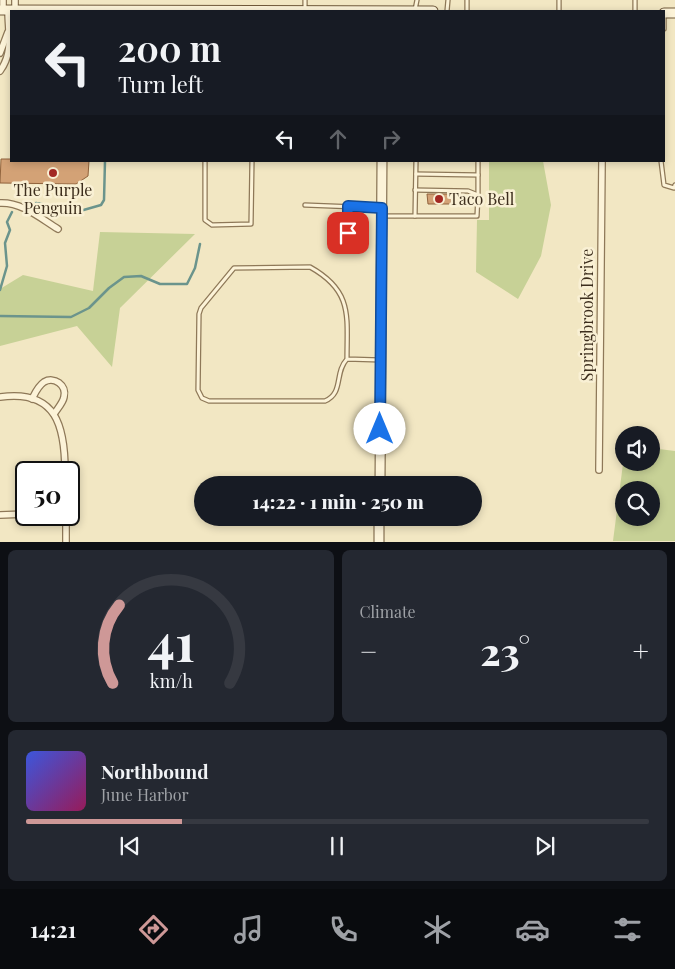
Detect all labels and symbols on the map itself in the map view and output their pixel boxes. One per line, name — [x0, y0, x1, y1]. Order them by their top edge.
marker: The Purple Penguin — [47, 167, 59, 179]
place label: The Purple Penguin — [14, 179, 92, 218]
place label: Taco Bell — [449, 188, 515, 209]
marker: Taco Bell — [433, 193, 445, 205]
pin — [327, 212, 369, 254]
street label: Springbrook Drive — [576, 249, 597, 381]
position arrow — [353, 402, 405, 454]
speed limit sign: 50 — [15, 461, 80, 526]

